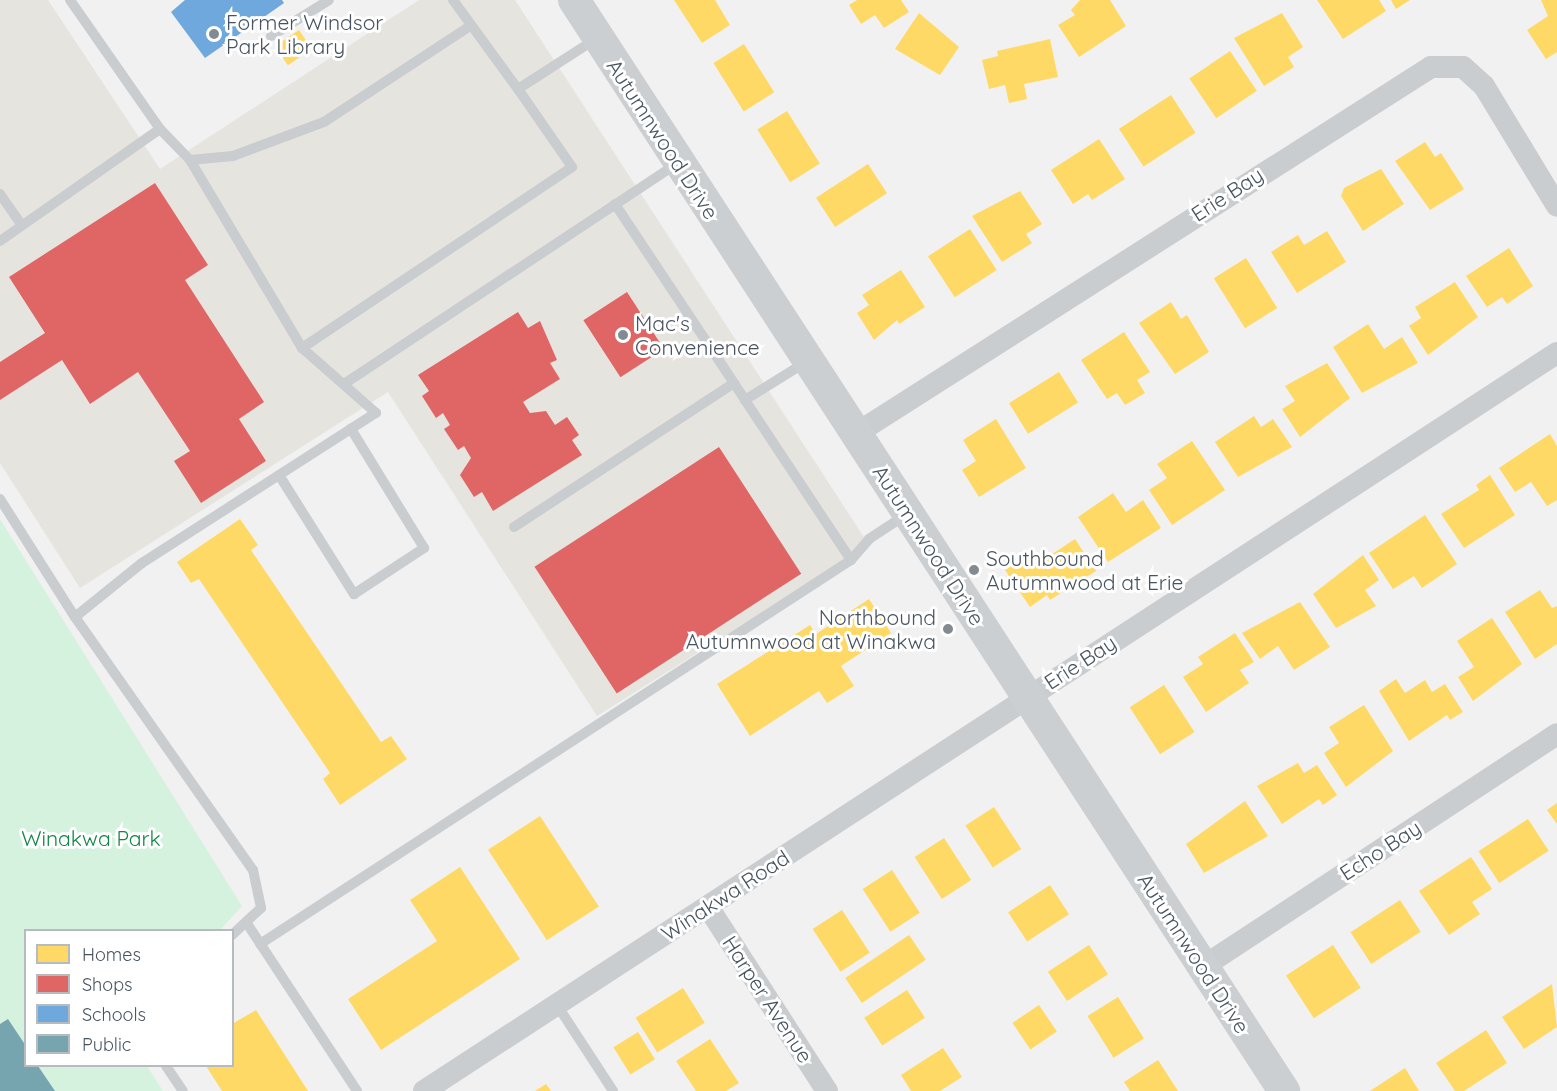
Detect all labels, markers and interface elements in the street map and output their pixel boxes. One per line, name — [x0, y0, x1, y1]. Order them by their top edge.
place label: Former Windsor Park Library — [226, 9, 383, 59]
marker: Former Windsor Park Library — [207, 27, 221, 41]
street label: Autumnwood Drive — [602, 54, 724, 224]
street label: Erie Bay — [1186, 162, 1268, 226]
place label: Mac's Convenience — [635, 310, 760, 360]
marker: Mac's Convenience — [616, 328, 630, 342]
street label: Autumnwood Drive — [868, 460, 990, 630]
place label: Southbound Autumnwood at Erie — [986, 545, 1183, 595]
marker: Southbound Autumnwood at Erie — [967, 563, 981, 577]
place label: Northbound Autumnwood at Winakwa — [686, 604, 936, 654]
marker: Northbound Autumnwood at Winakwa — [941, 622, 955, 636]
street label: Erie Bay — [1039, 630, 1121, 694]
street label: Echo Bay — [1335, 815, 1425, 885]
park label: Winakwa Park — [21, 825, 161, 851]
street label: Winakwa Road — [656, 844, 794, 946]
street label: Autumnwood Drive — [1133, 868, 1255, 1038]
legend — [24, 929, 234, 1067]
street label: Harper Avenue — [718, 931, 818, 1067]
text: Homes — [82, 943, 141, 966]
text: Shops — [82, 973, 133, 996]
text: Schools — [82, 1003, 146, 1026]
text: Public — [82, 1033, 131, 1056]

